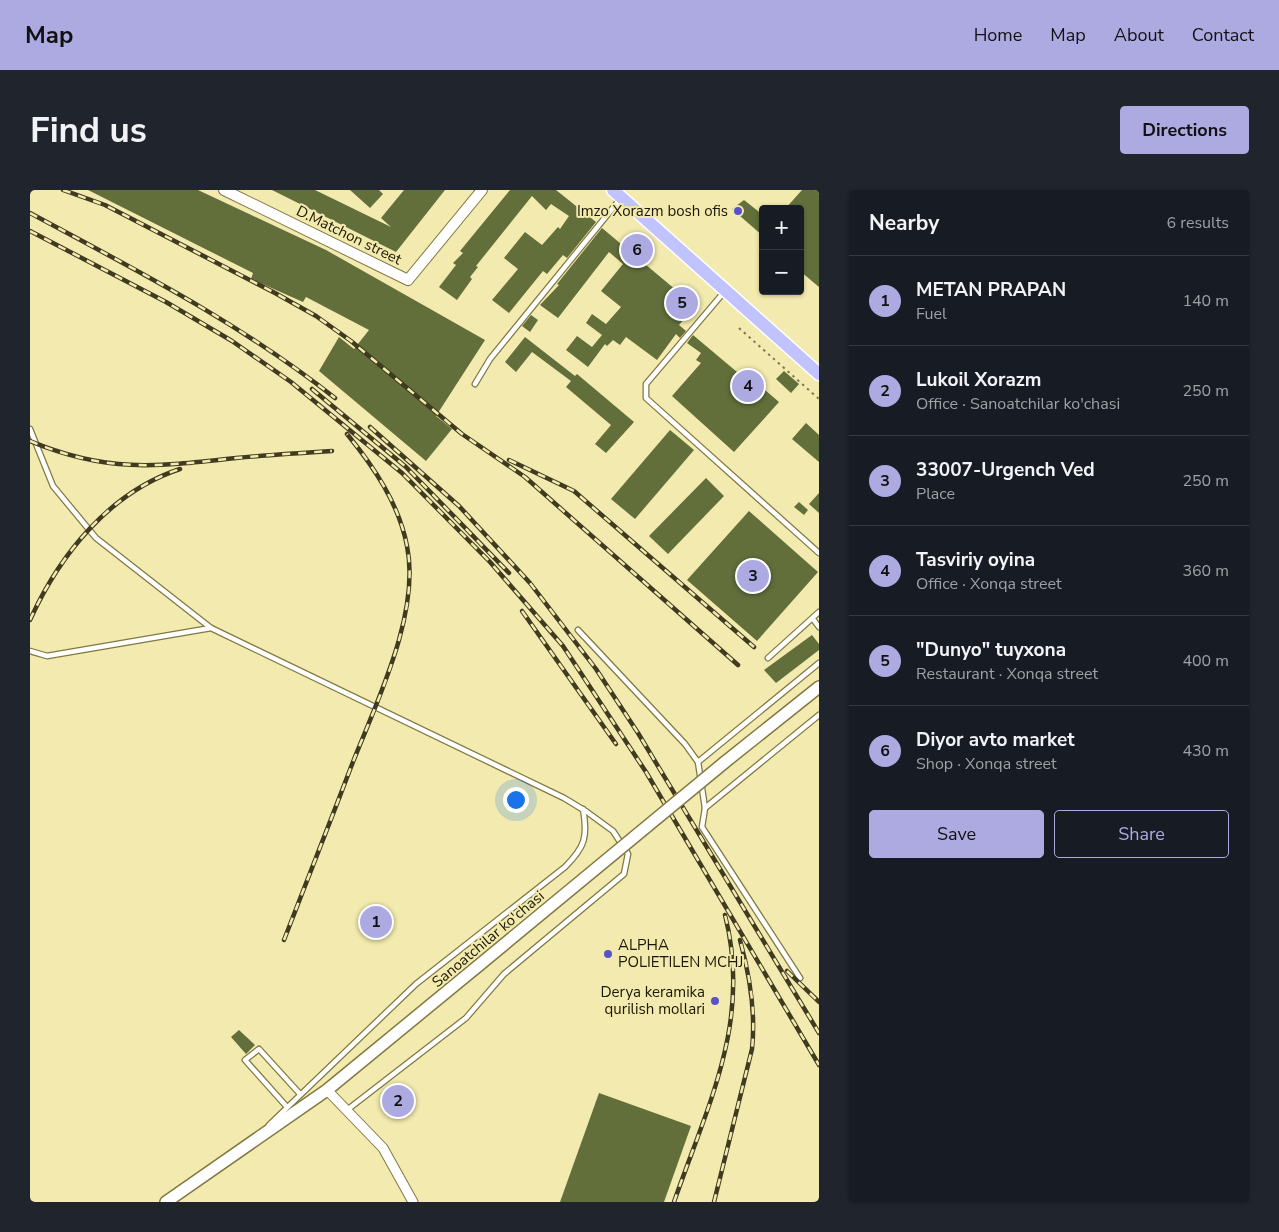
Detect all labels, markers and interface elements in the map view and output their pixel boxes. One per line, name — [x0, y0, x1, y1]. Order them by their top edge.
text: Map — [25, 19, 73, 51]
text: Home — [974, 23, 1022, 47]
text: Map — [1050, 23, 1086, 47]
text: About — [1114, 23, 1164, 47]
text: Contact — [1192, 23, 1254, 47]
button: Directions — [1120, 106, 1249, 154]
text: Find us — [30, 107, 147, 154]
street label: D.Matchon street — [293, 201, 406, 270]
place label: Imzo Xorazm bosh ofis — [577, 201, 728, 221]
marker: Imzo Xorazm bosh ofis — [732, 205, 744, 217]
map controls — [759, 205, 804, 295]
button: + — [759, 205, 804, 250]
text: Nearby — [869, 209, 939, 237]
text: 6 results — [1167, 212, 1229, 234]
pin: 6 — [621, 231, 653, 269]
button: − — [759, 250, 804, 295]
text: METAN PRAPAN — [916, 277, 1066, 303]
pin: 5 — [666, 284, 698, 322]
text: 1 — [880, 290, 890, 312]
text: 140 m — [1182, 290, 1229, 312]
text: Fuel — [916, 303, 947, 325]
pin: 4 — [732, 367, 764, 405]
text: Lukoil Xorazm — [916, 367, 1041, 393]
text: 2 — [880, 380, 890, 402]
text: 250 m — [1182, 380, 1229, 402]
text: Office · Sanoatchilar ko'chasi — [916, 393, 1120, 415]
text: 33007-Urgench Ved — [916, 457, 1095, 483]
text: 3 — [880, 470, 890, 492]
text: 250 m — [1182, 470, 1229, 492]
text: Place — [916, 483, 955, 505]
text: Tasviriy oyina — [916, 547, 1035, 573]
pin: 3 — [737, 557, 769, 595]
text: 4 — [880, 560, 890, 582]
text: 360 m — [1182, 560, 1229, 582]
text: Office · Xonqa street — [916, 573, 1062, 595]
text: "Dunyo" tuyxona — [916, 637, 1066, 663]
text: 5 — [880, 650, 890, 672]
text: 400 m — [1182, 650, 1229, 672]
text: Restaurant · Xonqa street — [916, 663, 1098, 685]
text: Diyor avto market — [916, 727, 1075, 753]
text: 6 — [880, 740, 890, 762]
text: 430 m — [1182, 740, 1229, 762]
text: Shop · Xonqa street — [916, 753, 1057, 775]
your location — [503, 787, 529, 813]
button: Save — [869, 810, 1044, 858]
button: Share — [1054, 810, 1229, 858]
street label: Sanoatchilar ko'chasi — [428, 886, 548, 992]
pin: 1 — [360, 903, 392, 941]
place label: ALPHA POLIETILEN MCHJ — [618, 935, 743, 972]
marker: ALPHA POLIETILEN MCHJ — [602, 948, 614, 960]
place label: Derya keramika qurilish mollari — [600, 982, 705, 1019]
marker: Derya keramika qurilish mollari — [709, 995, 721, 1007]
pin: 2 — [382, 1082, 414, 1120]

